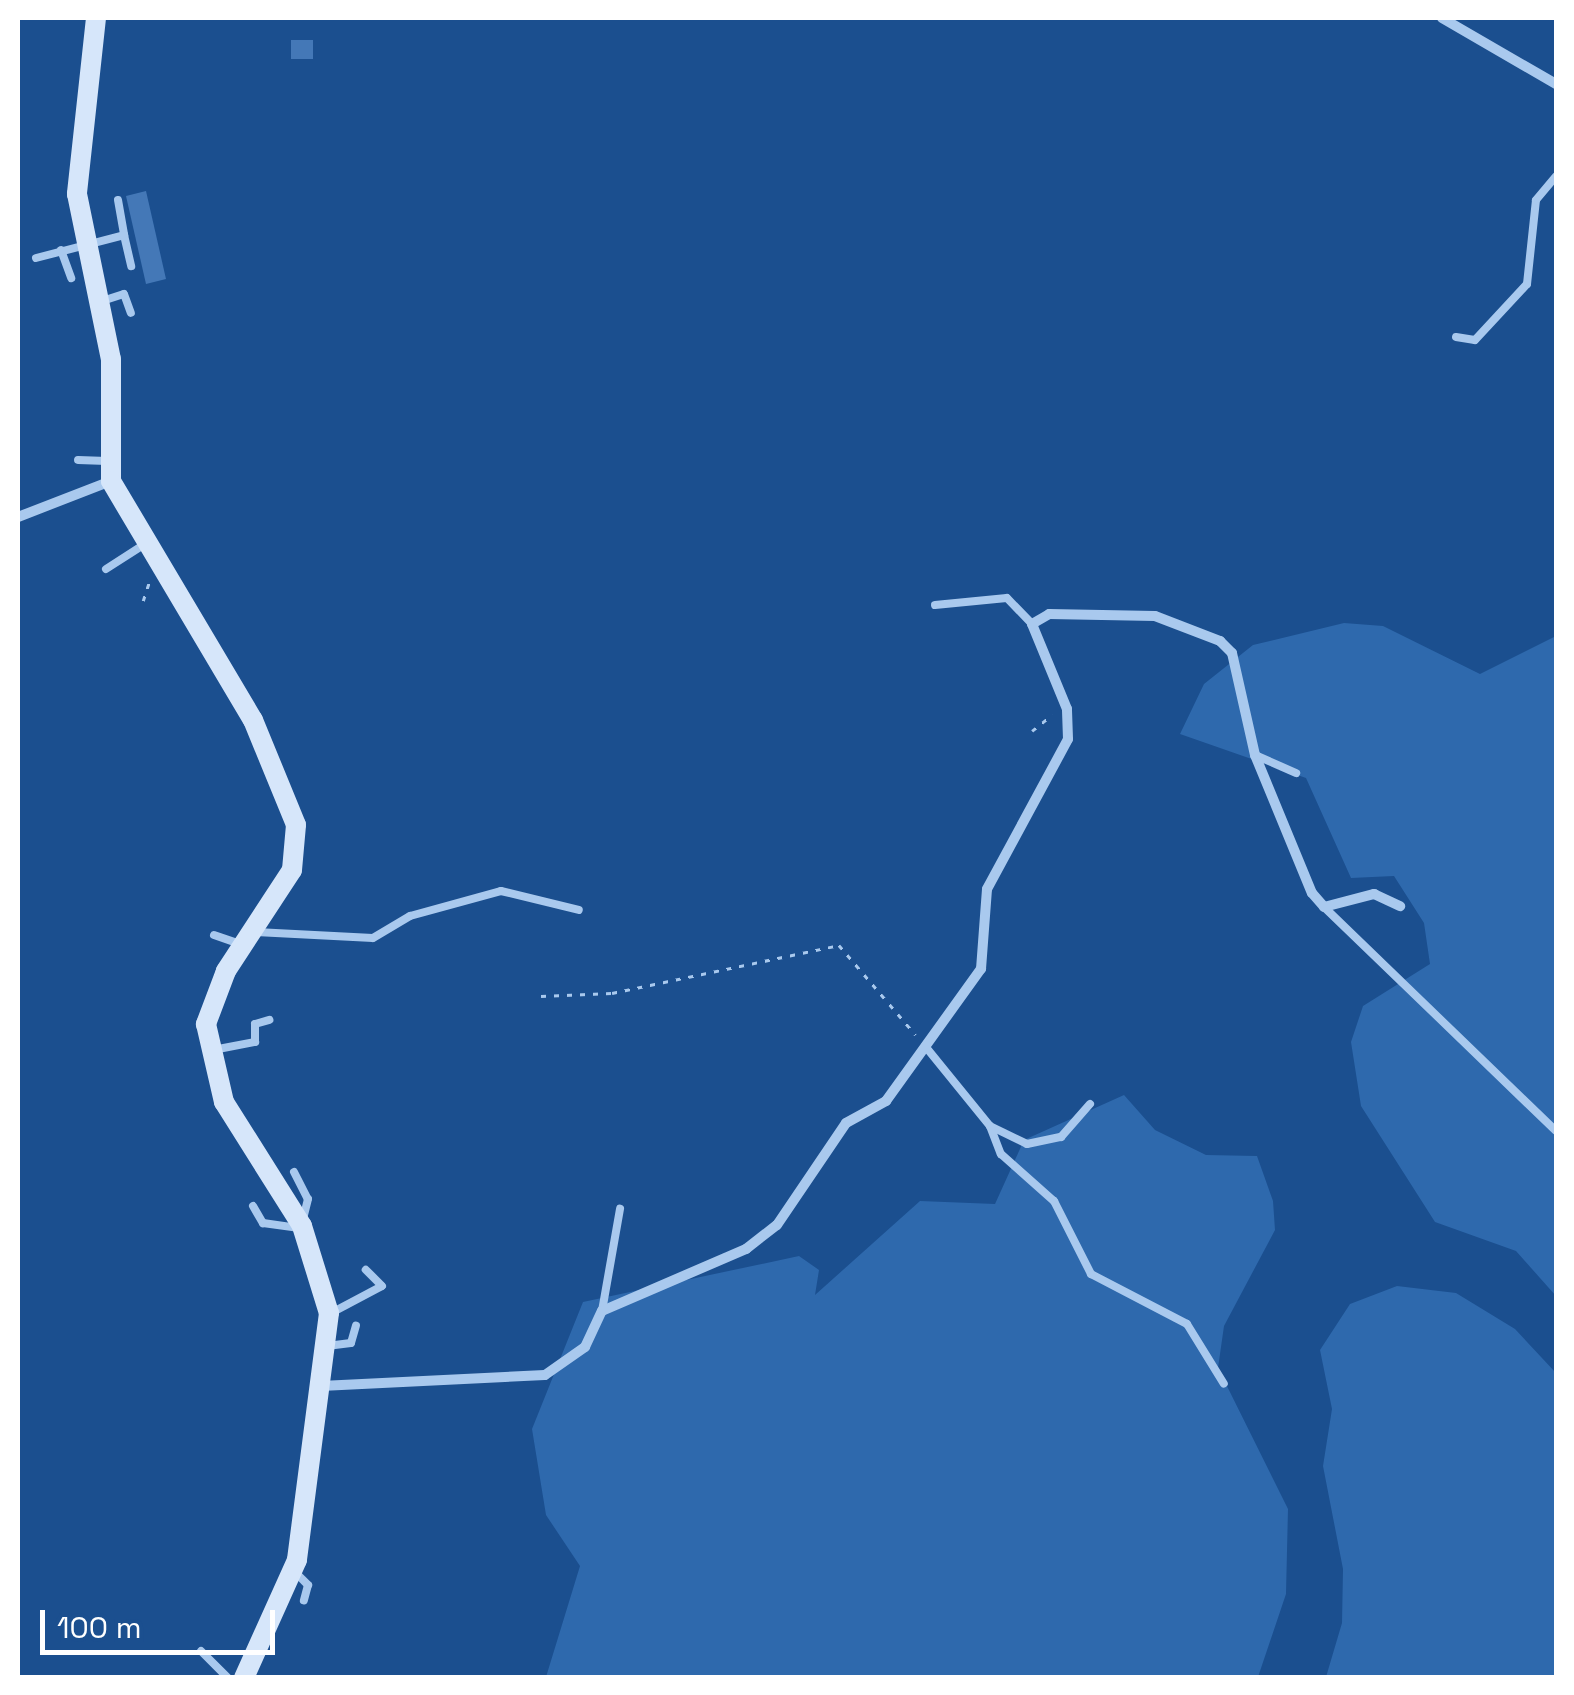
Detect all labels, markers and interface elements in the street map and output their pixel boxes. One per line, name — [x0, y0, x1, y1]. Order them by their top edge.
scale bar — [45, 1590, 280, 1652]
text: 100 m — [57, 1608, 142, 1647]

